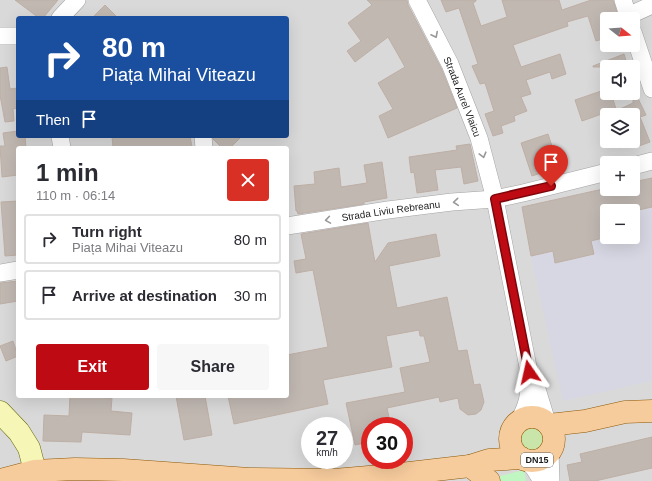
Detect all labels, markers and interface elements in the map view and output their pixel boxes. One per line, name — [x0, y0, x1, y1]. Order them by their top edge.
north arrow — [600, 12, 640, 52]
map controls — [600, 12, 640, 244]
one-way arrow — [430, 31, 438, 38]
icon: right — [36, 32, 88, 84]
text: 80 m — [102, 32, 166, 63]
street label: Strada Aurel Vlaicu — [441, 55, 483, 138]
button: sound — [600, 60, 640, 100]
text: Piața Mihai Viteazu — [102, 65, 256, 85]
icon: arrive — [78, 108, 100, 130]
button: layers — [600, 108, 640, 148]
text: Then — [36, 111, 70, 128]
pin — [534, 145, 568, 186]
icon: arrive — [540, 151, 562, 173]
one-way arrow — [479, 152, 487, 158]
button: + — [600, 156, 640, 196]
text: 1 min — [36, 159, 99, 186]
button: close — [227, 159, 269, 201]
text: 110 m · 06:14 — [36, 188, 115, 203]
one-way arrow — [453, 197, 459, 206]
street label: Strada Liviu Rebreanu — [341, 199, 441, 223]
button: − — [600, 204, 640, 244]
one-way arrow — [324, 215, 331, 223]
text: Turn right — [72, 223, 142, 240]
icon: right — [38, 228, 60, 250]
text: 80 m — [234, 231, 267, 248]
text: Piața Mihai Viteazu — [72, 240, 183, 255]
icon: arrive — [38, 284, 60, 306]
text: Arrive at destination — [72, 287, 217, 304]
text: 30 m — [234, 287, 267, 304]
button: Exit — [36, 344, 149, 390]
button: Share — [157, 344, 269, 390]
position arrow — [508, 351, 550, 393]
speed limit sign: 30 — [361, 417, 413, 469]
text: 27 — [316, 427, 338, 449]
text: km/h — [316, 447, 338, 458]
road number: DN15 — [521, 453, 553, 467]

